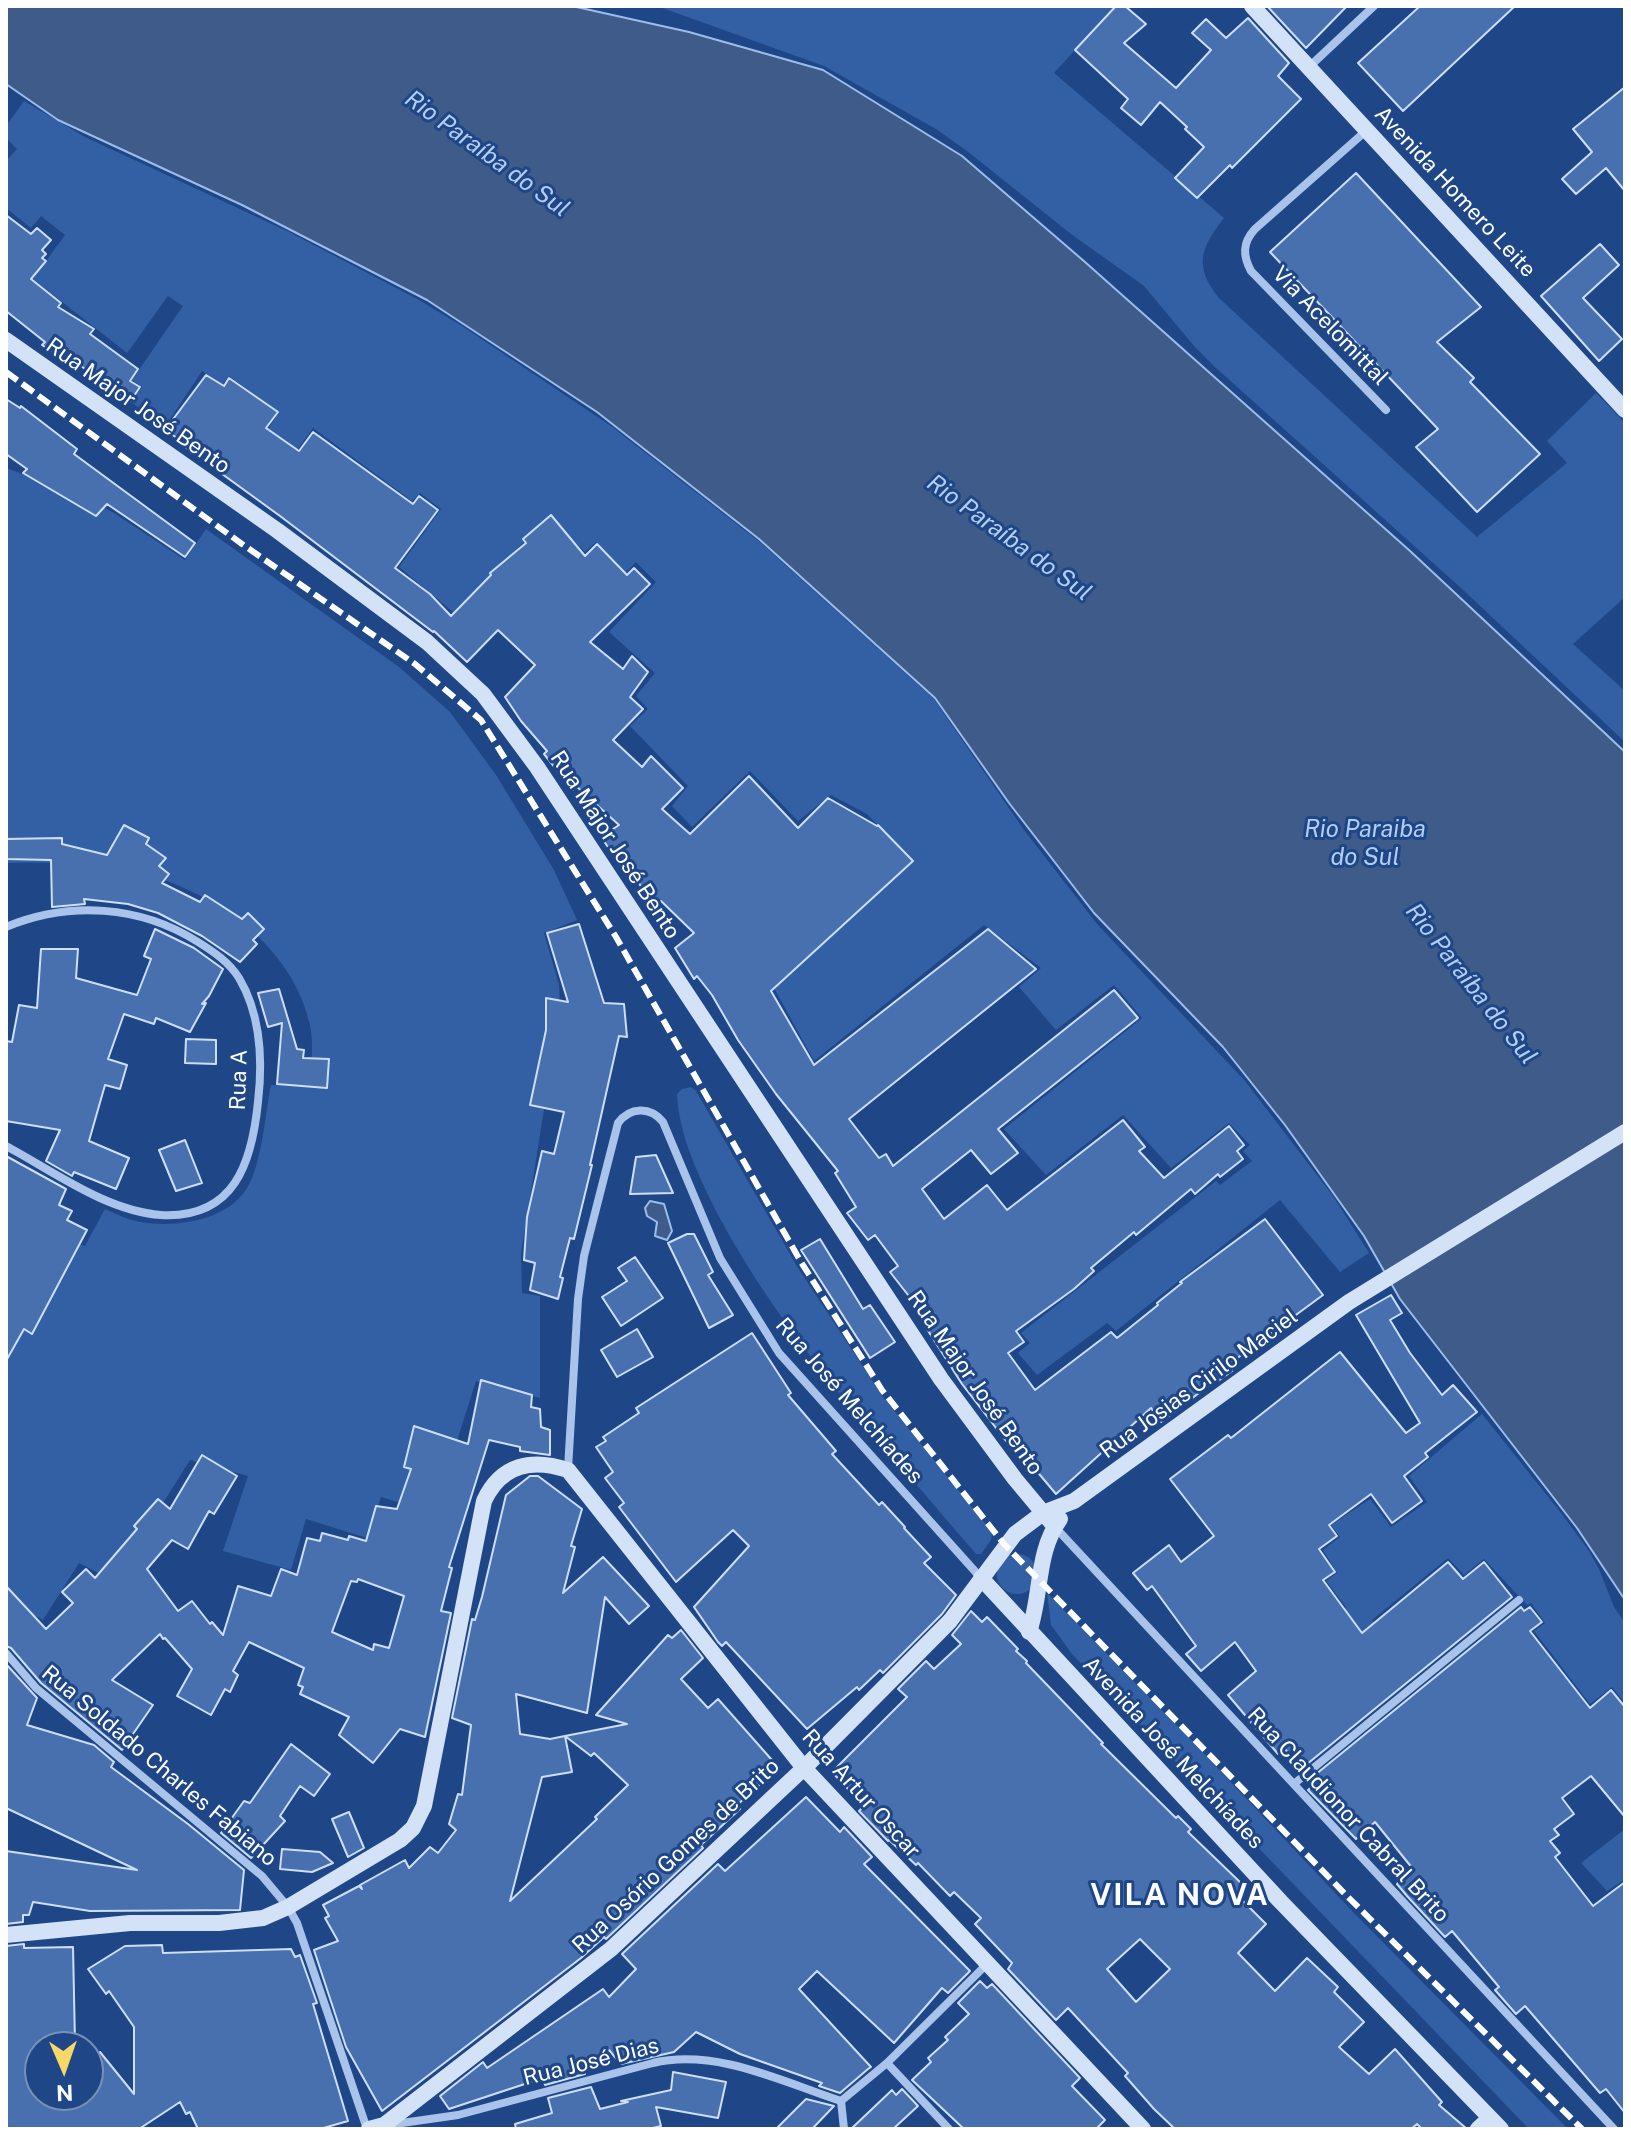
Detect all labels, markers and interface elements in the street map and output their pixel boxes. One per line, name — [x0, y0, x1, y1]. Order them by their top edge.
water label: Rio Paraíba do Sul — [399, 85, 575, 223]
street label: Avenida Homero Leite — [1369, 101, 1541, 283]
street label: Via Acelomittal — [1267, 261, 1393, 391]
street label: Rua Major José Bento — [41, 332, 235, 480]
water label: Rio Paraíba do Sul — [921, 469, 1097, 607]
street label: Rua Major José Bento — [544, 746, 686, 944]
water label: Rio Paraiba do Sul — [1304, 816, 1426, 872]
water label: Rio Paraíba do Sul — [1399, 898, 1543, 1070]
street label: Rua A — [225, 1049, 253, 1111]
street label: Rua Major José Bento — [901, 1286, 1049, 1480]
street label: Rua Josias Cirilo Maciel — [1095, 1303, 1303, 1465]
street label: Rua José Melchíades — [770, 1313, 928, 1489]
street label: Avenida José Melchíades — [1077, 1652, 1269, 1854]
street label: Rua Soldado Charles Fabiano — [36, 1660, 282, 1872]
street label: Rua Claudionor Cabral Brito — [1241, 1702, 1455, 1928]
street label: Rua Artur Oscar — [796, 1724, 926, 1864]
street label: Rua Osório Gomes de Brito — [567, 1753, 785, 1959]
district label: VILA NOVA — [1090, 1878, 1270, 1914]
north arrow — [24, 2031, 104, 2111]
street label: Rua José Dias — [521, 2032, 661, 2092]
text: N — [56, 2080, 74, 2106]

